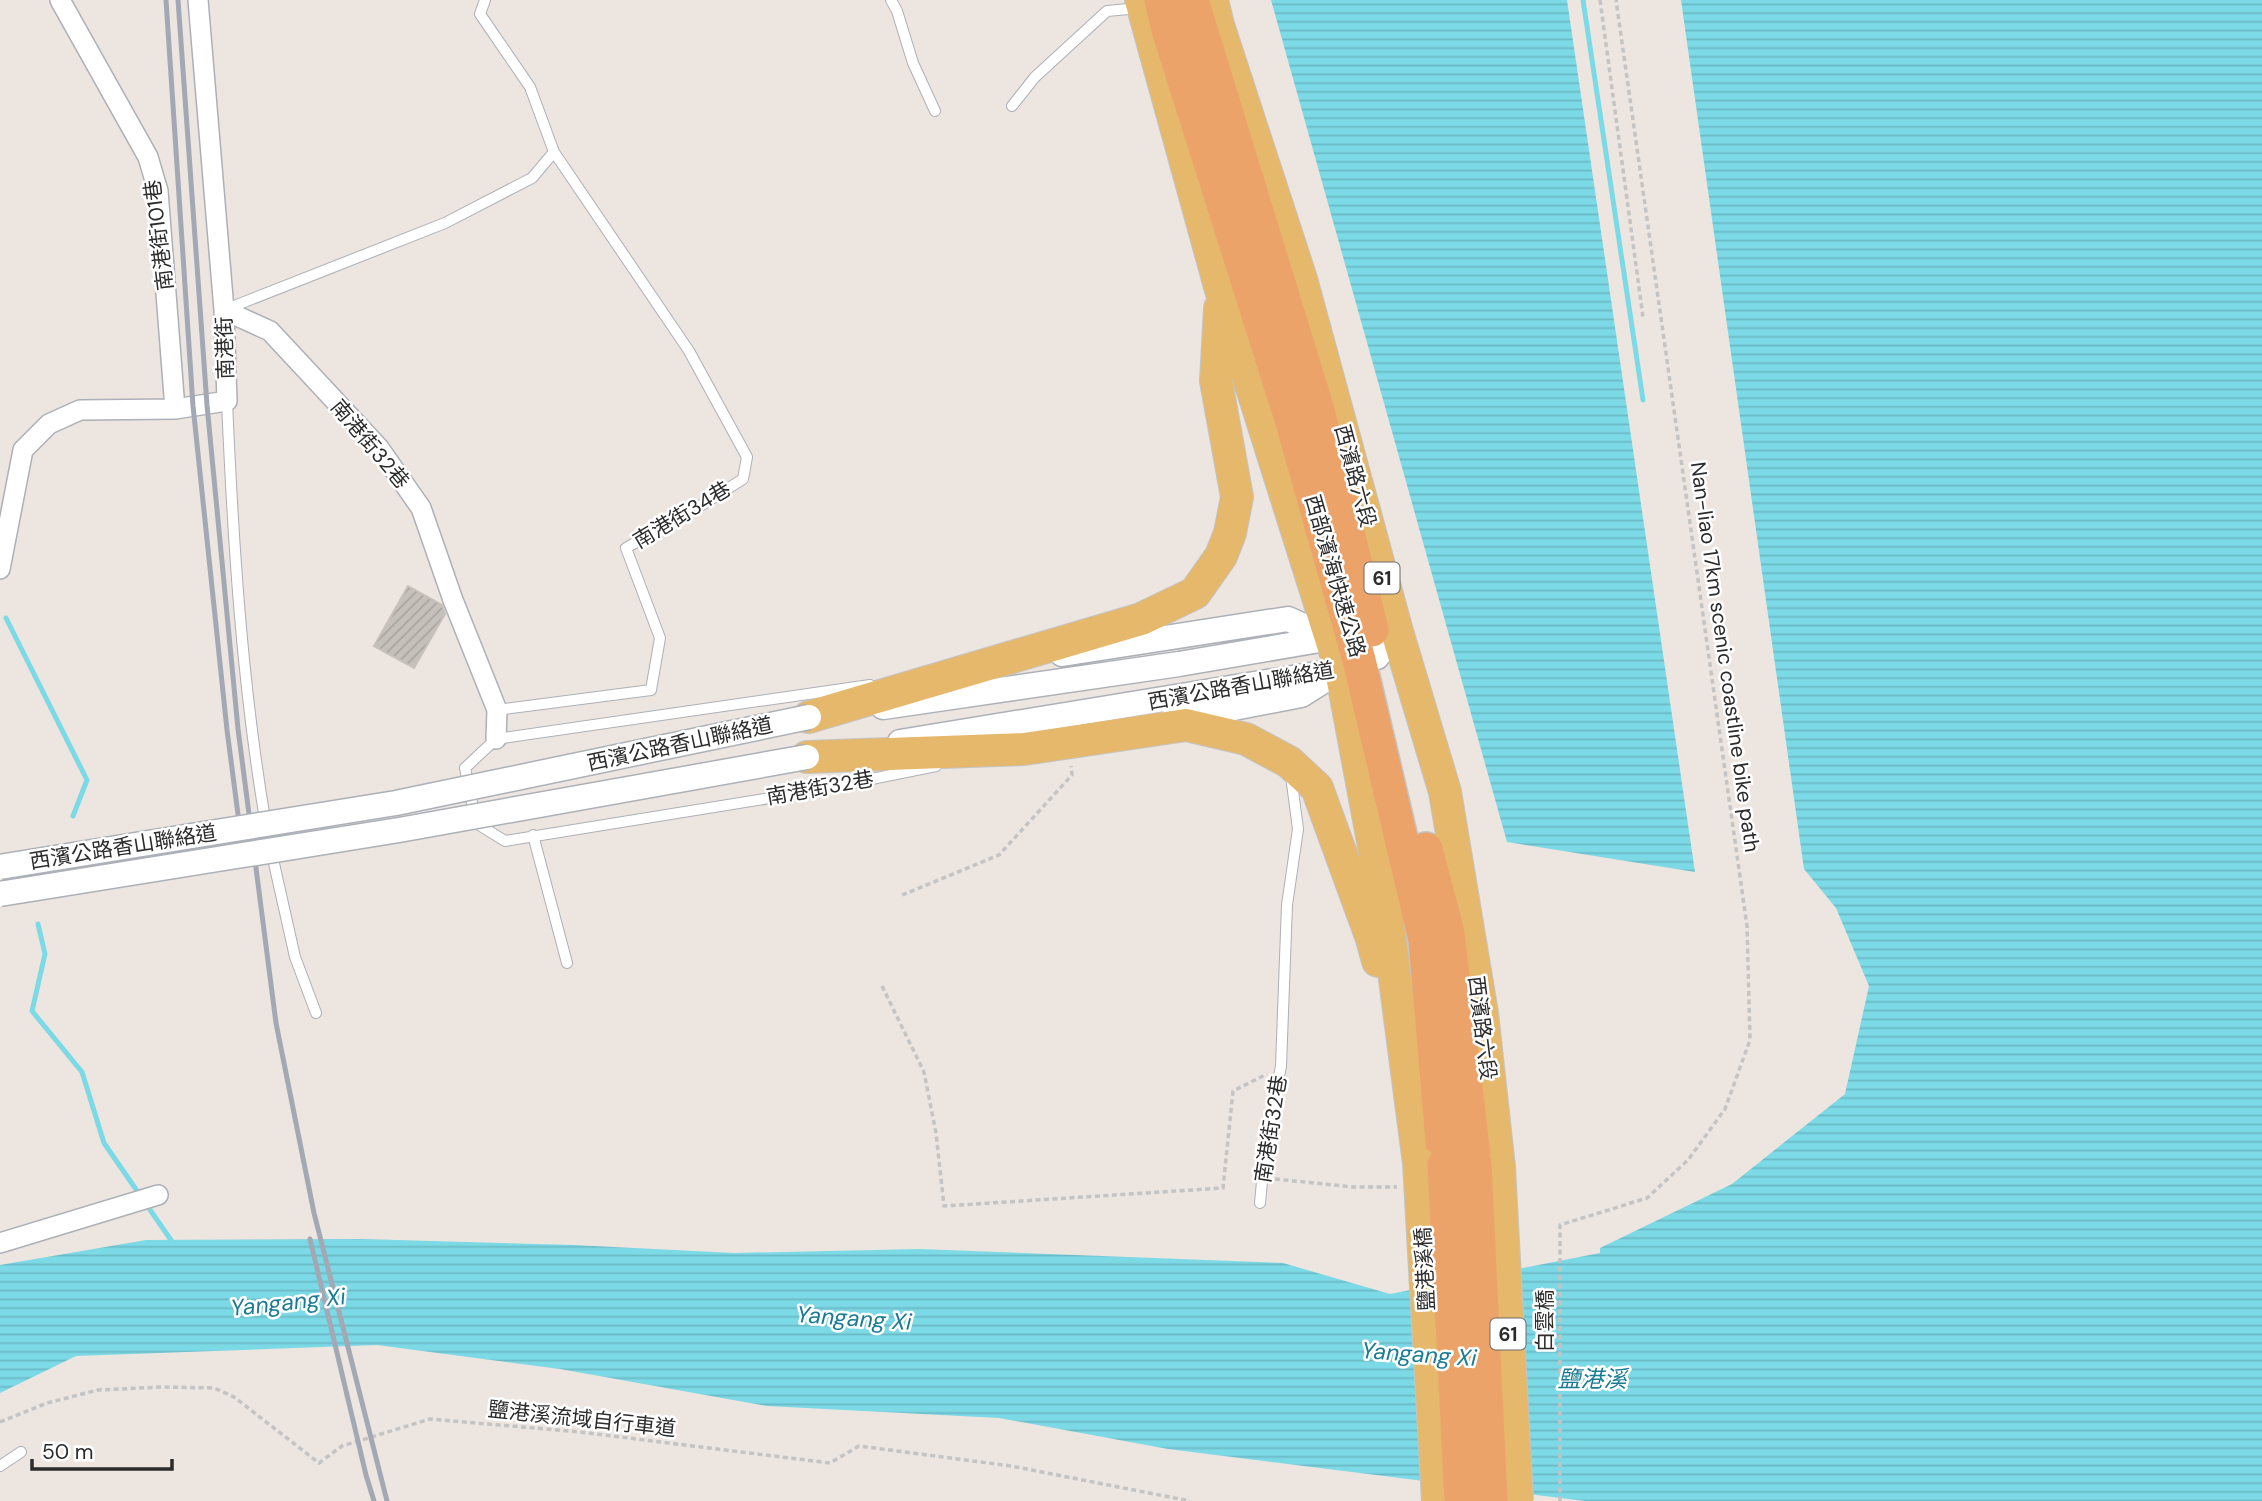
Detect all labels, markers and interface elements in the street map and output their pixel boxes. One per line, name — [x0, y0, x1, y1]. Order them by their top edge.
street label: 南港街101巷 — [138, 178, 180, 292]
street label: 南港街 — [210, 316, 240, 380]
street label: 南港街32巷 — [324, 393, 416, 495]
street label: 西濱路六段 — [1328, 422, 1382, 530]
street label: Nan-liao 17km scenic coastline bike path — [1684, 460, 1766, 854]
street label: 南港街34巷 — [628, 475, 736, 555]
street label: 西部濱海快速公路 — [1298, 491, 1372, 661]
road number: 61 — [1364, 562, 1400, 594]
street label: 西濱公路香山聯絡道 — [1146, 656, 1336, 716]
street label: 西濱公路香山聯絡道 — [585, 711, 775, 777]
street label: 南港街32巷 — [764, 765, 876, 811]
street label: 西濱公路香山聯絡道 — [27, 818, 219, 876]
street label: 西濱路六段 — [1462, 974, 1502, 1082]
street label: 南港街32巷 — [1249, 1073, 1293, 1185]
street label: 鹽港溪橋 — [1409, 1226, 1441, 1312]
water label: Yangang Xi — [229, 1281, 347, 1323]
street label: 白雲橋 — [1531, 1290, 1559, 1353]
water label: Yangang Xi — [795, 1299, 913, 1337]
road number: 61 — [1490, 1318, 1526, 1350]
water label: Yangang Xi — [1360, 1335, 1478, 1373]
water label: 鹽港溪 — [1558, 1364, 1630, 1394]
street label: 鹽港溪流域自行車道 — [487, 1395, 677, 1443]
scale bar — [32, 1428, 172, 1472]
text: 50 m — [42, 1438, 93, 1466]

